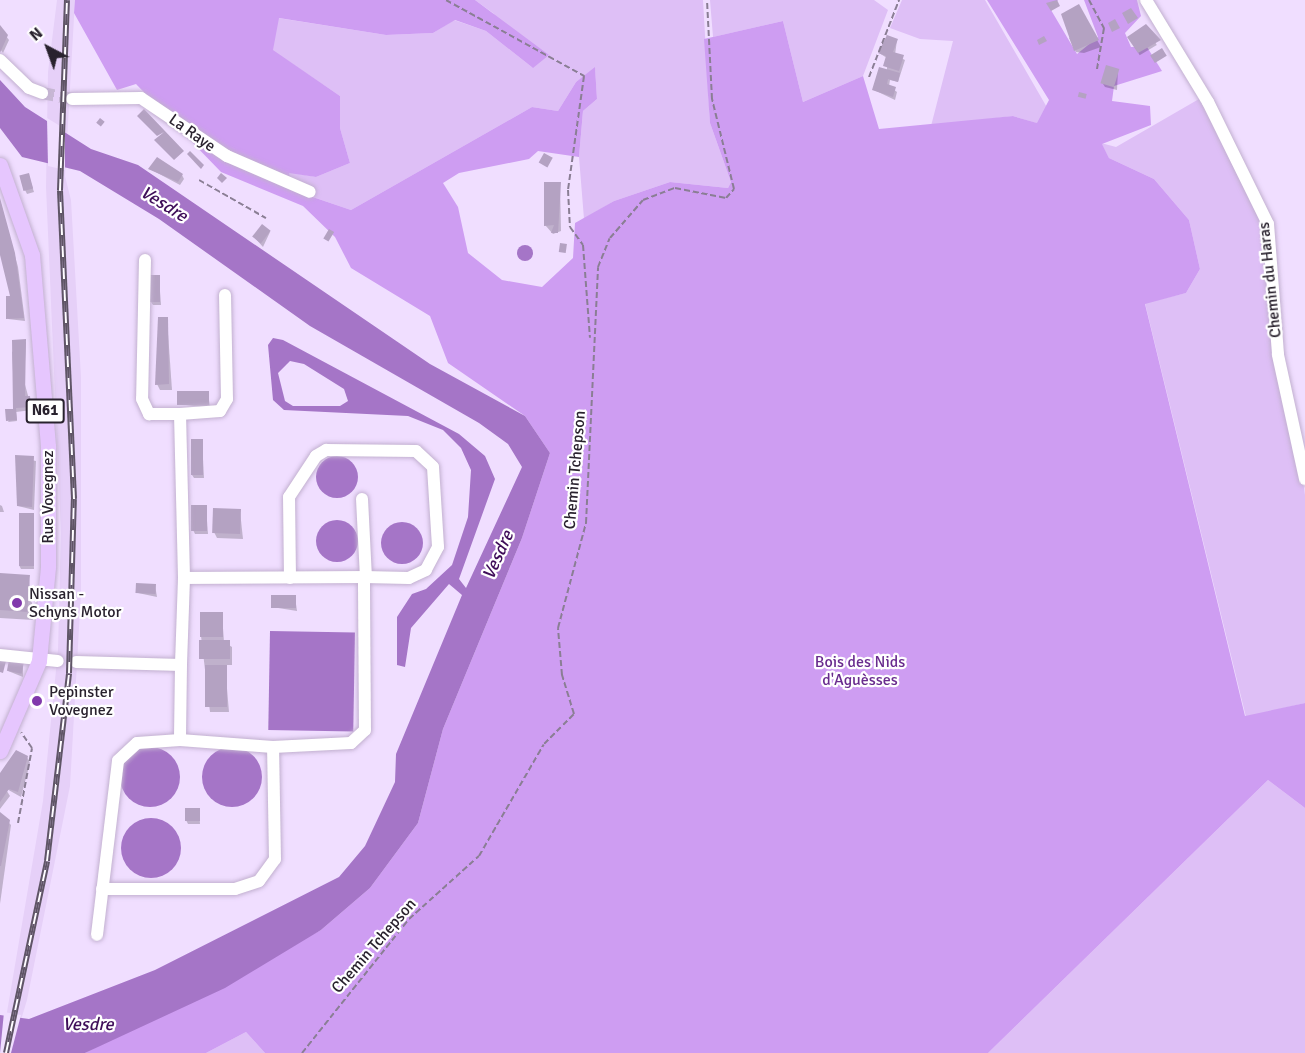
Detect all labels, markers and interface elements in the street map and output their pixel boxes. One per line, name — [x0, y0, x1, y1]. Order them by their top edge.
north arrow — [18, 18, 78, 78]
text: N — [25, 23, 47, 46]
street label: La Raye — [165, 110, 219, 156]
water label: Vesdre — [137, 181, 191, 227]
street label: Chemin du Haras — [1254, 221, 1286, 339]
road number: N61 — [26, 399, 64, 423]
street label: Chemin Tchepson — [560, 410, 590, 530]
street label: Rue Vovegnez — [38, 450, 58, 544]
water label: Vesdre — [478, 527, 518, 583]
place label: Nissan - Schyns Motor — [29, 584, 121, 622]
marker: Nissan - Schyns Motor — [10, 596, 24, 610]
park label: Bois des Nids d'Aguèsses — [815, 652, 905, 690]
place label: Pepinster Vovegnez — [49, 682, 114, 720]
marker: Pepinster Vovegnez — [30, 694, 44, 708]
street label: Chemin Tchepson — [328, 895, 420, 997]
water label: Vesdre — [62, 1013, 114, 1035]

